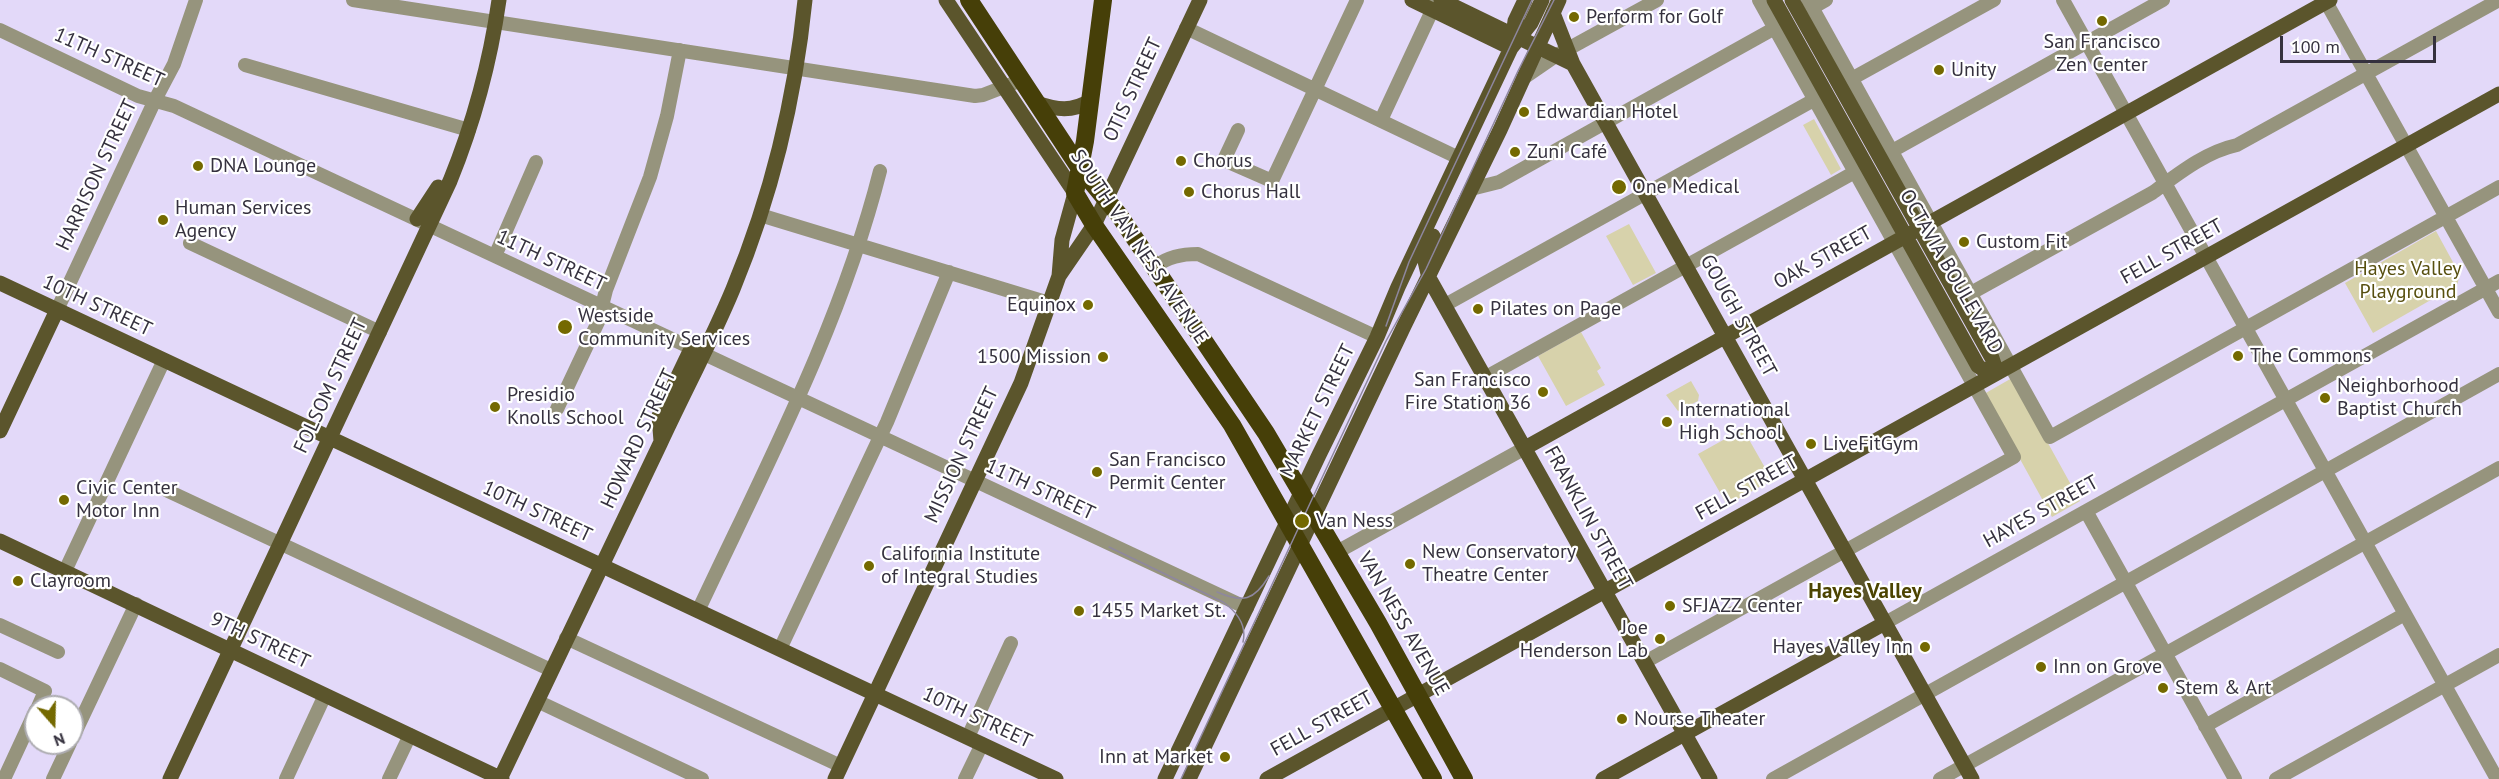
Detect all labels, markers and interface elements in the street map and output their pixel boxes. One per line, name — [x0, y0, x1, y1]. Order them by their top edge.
place label: Perform for Golf — [1586, 5, 1723, 29]
marker: Perform for Golf — [1567, 10, 1581, 24]
marker: San Francisco Zen Center — [2095, 14, 2109, 28]
street label: 11TH STREET — [50, 23, 168, 93]
scale bar — [2283, 24, 2439, 62]
place label: San Francisco Zen Center — [2044, 30, 2160, 77]
street label: OTIS STREET — [1099, 34, 1167, 146]
text: 100 m — [2291, 35, 2340, 58]
place label: Unity — [1951, 58, 1996, 82]
marker: Unity — [1932, 63, 1946, 77]
street label: HARRISON STREET — [51, 96, 143, 254]
place label: Edwardian Hotel — [1536, 100, 1678, 124]
marker: Edwardian Hotel — [1517, 105, 1531, 119]
place label: Zuni Café — [1527, 140, 1607, 164]
street label: SOUTH VAN NESS AVENUE — [1065, 145, 1213, 349]
marker: Zuni Café — [1508, 145, 1522, 159]
place label: Chorus — [1193, 149, 1252, 173]
place label: DNA Lounge — [210, 154, 316, 178]
marker: Chorus — [1174, 154, 1188, 168]
marker: DNA Lounge — [191, 159, 205, 173]
place label: One Medical — [1632, 175, 1739, 199]
marker: One Medical — [1610, 178, 1628, 196]
place label: Chorus Hall — [1201, 180, 1300, 204]
marker: Chorus Hall — [1182, 185, 1196, 199]
street label: OCTAVIA BOULEVARD — [1894, 185, 2008, 359]
place label: Human Services Agency — [175, 196, 311, 243]
marker: Human Services Agency — [156, 213, 170, 227]
street label: FELL STREET — [2117, 214, 2227, 290]
street label: OAK STREET — [1770, 221, 1876, 295]
street label: 11TH STREET — [493, 225, 609, 297]
place label: Custom Fit — [1976, 230, 2068, 254]
marker: Custom Fit — [1957, 235, 1971, 249]
street label: GOUGH STREET — [1695, 251, 1781, 381]
park label: Hayes Valley Playground — [2354, 257, 2462, 304]
street label: 10TH STREET — [39, 270, 155, 342]
place label: Equinox — [1007, 293, 1076, 317]
place label: Pilates on Page — [1490, 297, 1621, 321]
marker: Equinox — [1081, 298, 1095, 312]
marker: Pilates on Page — [1471, 302, 1485, 316]
place label: Westside Community Services — [578, 304, 750, 351]
street label: FOLSOM STREET — [289, 315, 373, 457]
marker: Westside Community Services — [556, 318, 574, 336]
street label: MARKET STREET — [1275, 341, 1361, 481]
place label: The Commons — [2250, 344, 2372, 368]
place label: 1500 Mission — [977, 345, 1091, 369]
marker: The Commons — [2231, 349, 2245, 363]
marker: 1500 Mission — [1096, 350, 1110, 364]
street label: HOWARD STREET — [596, 366, 682, 512]
place label: San Francisco Fire Station 36 — [1405, 368, 1531, 415]
place label: Neighborhood Baptist Church — [2337, 374, 2462, 421]
place label: Presidio Knolls School — [507, 383, 624, 430]
street label: MISSION STREET — [920, 383, 1004, 527]
marker: San Francisco Fire Station 36 — [1536, 385, 1550, 399]
marker: Neighborhood Baptist Church — [2318, 391, 2332, 405]
place label: International High School — [1679, 398, 1790, 445]
marker: Presidio Knolls School — [488, 400, 502, 414]
marker: International High School — [1660, 415, 1674, 429]
place label: LiveFitGym — [1823, 432, 1919, 456]
marker: LiveFitGym — [1804, 437, 1818, 451]
street label: FRANKLIN STREET — [1539, 442, 1637, 594]
place label: San Francisco Permit Center — [1109, 448, 1226, 495]
street label: FELL STREET — [1692, 450, 1802, 526]
street label: 11TH STREET — [982, 454, 1098, 526]
marker: San Francisco Permit Center — [1090, 465, 1104, 479]
street label: HAYES STREET — [1979, 471, 2103, 553]
place label: Civic Center Motor Inn — [76, 476, 177, 523]
street label: 10TH STREET — [479, 476, 595, 548]
marker: Civic Center Motor Inn — [57, 493, 71, 507]
place label: Van Ness — [1316, 509, 1393, 533]
marker: Van Ness — [1293, 512, 1311, 530]
place label: New Conservatory Theatre Center — [1422, 540, 1576, 587]
place label: California Institute of Integral Studies — [881, 542, 1040, 589]
street label: VAN NESS AVENUE — [1352, 548, 1454, 700]
marker: New Conservatory Theatre Center — [1403, 557, 1417, 571]
marker: California Institute of Integral Studies — [862, 559, 876, 573]
place label: Clayroom — [30, 569, 111, 593]
marker: Clayroom — [11, 574, 25, 588]
district label: Hayes Valley — [1808, 579, 1922, 605]
place label: SFJAZZ Center — [1682, 594, 1802, 618]
place label: 1455 Market St. — [1091, 599, 1226, 623]
marker: SFJAZZ Center — [1663, 599, 1677, 613]
marker: 1455 Market St. — [1072, 604, 1086, 618]
street label: 9TH STREET — [206, 608, 314, 674]
place label: Joe Henderson Lab — [1520, 616, 1648, 663]
marker: Joe Henderson Lab — [1653, 632, 1667, 646]
place label: Hayes Valley Inn — [1773, 635, 1913, 659]
marker: Hayes Valley Inn — [1918, 640, 1932, 654]
place label: Inn on Grove — [2053, 655, 2162, 679]
marker: Inn on Grove — [2034, 660, 2048, 674]
place label: Stem & Art — [2175, 676, 2271, 700]
marker: Stem & Art — [2156, 681, 2170, 695]
street label: 10TH STREET — [919, 682, 1035, 754]
street label: FELL STREET — [1267, 686, 1377, 762]
north arrow — [24, 695, 84, 755]
place label: Nourse Theater — [1634, 707, 1765, 731]
marker: Nourse Theater — [1615, 712, 1629, 726]
text: N — [51, 729, 68, 751]
place label: Inn at Market — [1099, 745, 1213, 769]
marker: Inn at Market — [1218, 750, 1232, 764]

